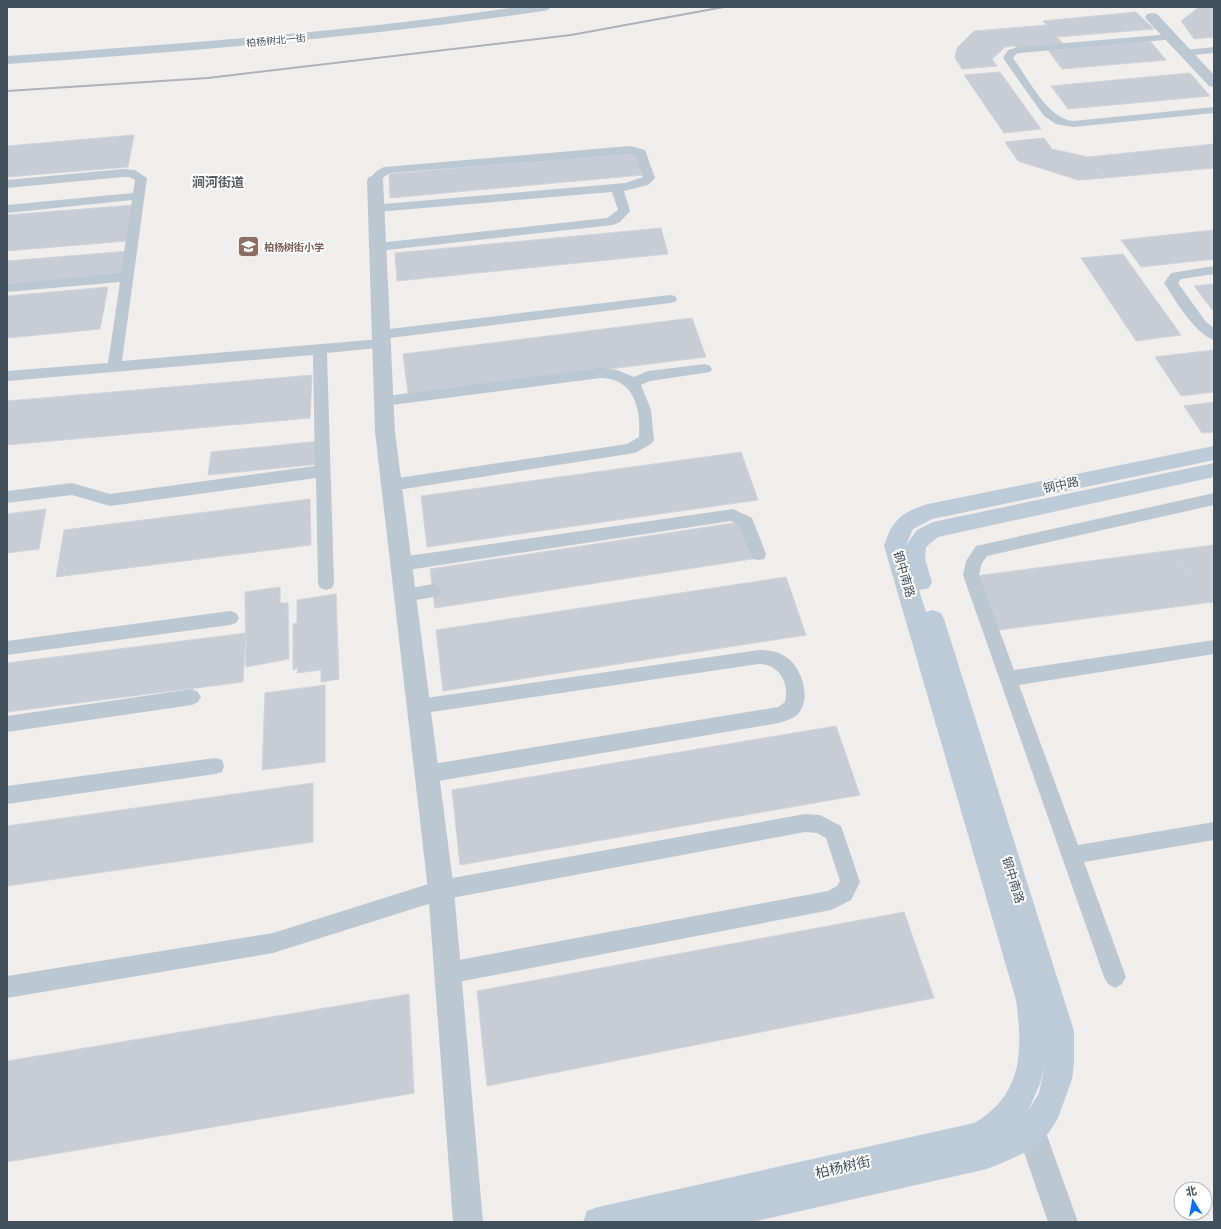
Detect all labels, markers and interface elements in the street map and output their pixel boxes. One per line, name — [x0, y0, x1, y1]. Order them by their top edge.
street label: 柏杨树北一街 — [246, 31, 306, 49]
district label: 涧河街道 — [192, 174, 244, 190]
school or university icon: 柏杨树街小学 — [236, 234, 262, 260]
place label: 柏杨树街小学 — [264, 241, 324, 253]
street label: 钢中路 — [1042, 473, 1080, 496]
street label: 钢中南路 — [891, 549, 918, 599]
street label: 钢中南路 — [999, 855, 1028, 905]
street label: 柏杨树街 — [814, 1152, 872, 1181]
north arrow — [1173, 1181, 1213, 1221]
text: 北 — [1184, 1183, 1198, 1199]

